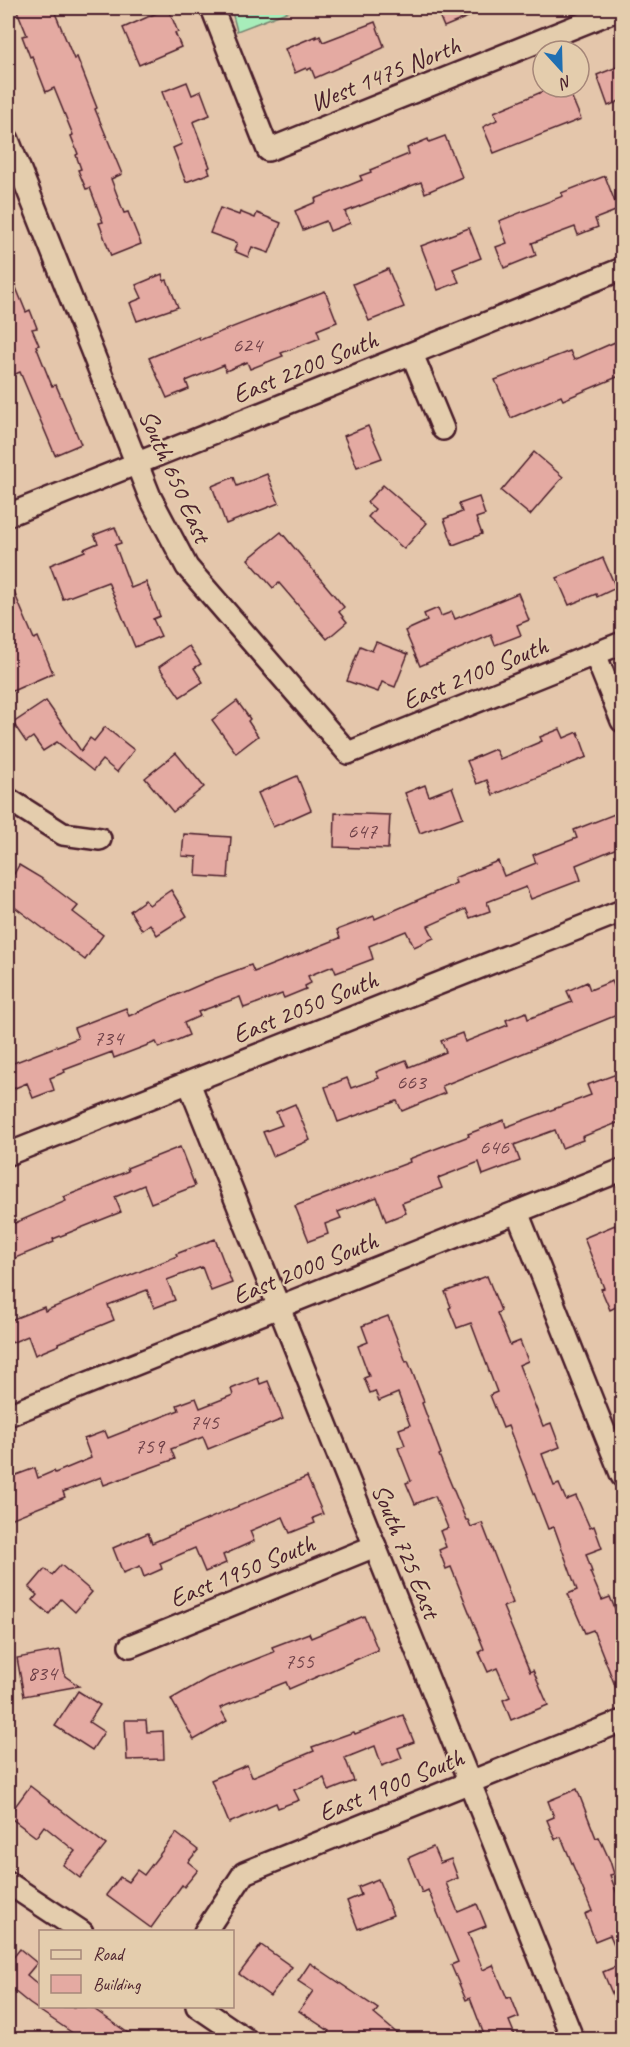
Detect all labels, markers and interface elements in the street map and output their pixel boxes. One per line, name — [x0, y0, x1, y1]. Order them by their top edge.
street label: West 1475 North — [305, 29, 466, 119]
north arrow — [531, 39, 591, 99]
text: N — [555, 71, 575, 94]
street label: East 2200 South — [228, 322, 383, 411]
house number: 624 — [232, 331, 264, 359]
street label: South 650 East — [131, 404, 220, 550]
street label: East 2100 South — [398, 628, 553, 717]
house number: 647 — [347, 817, 378, 845]
street label: East 2050 South — [228, 962, 383, 1051]
house number: 734 — [93, 1024, 125, 1052]
house number: 663 — [396, 1068, 428, 1096]
house number: 646 — [479, 1133, 510, 1161]
street label: East 2000 South — [228, 1223, 383, 1312]
house number: 745 — [189, 1408, 220, 1436]
house number: 759 — [134, 1432, 166, 1460]
street label: South 725 East — [364, 1479, 449, 1625]
street label: East 1950 South — [165, 1526, 320, 1615]
house number: 755 — [284, 1647, 315, 1675]
house number: 834 — [27, 1659, 59, 1687]
street label: East 1900 South — [314, 1740, 469, 1829]
legend — [39, 1930, 234, 2008]
text: Road — [93, 1943, 126, 1965]
text: Building — [93, 1973, 142, 1995]

